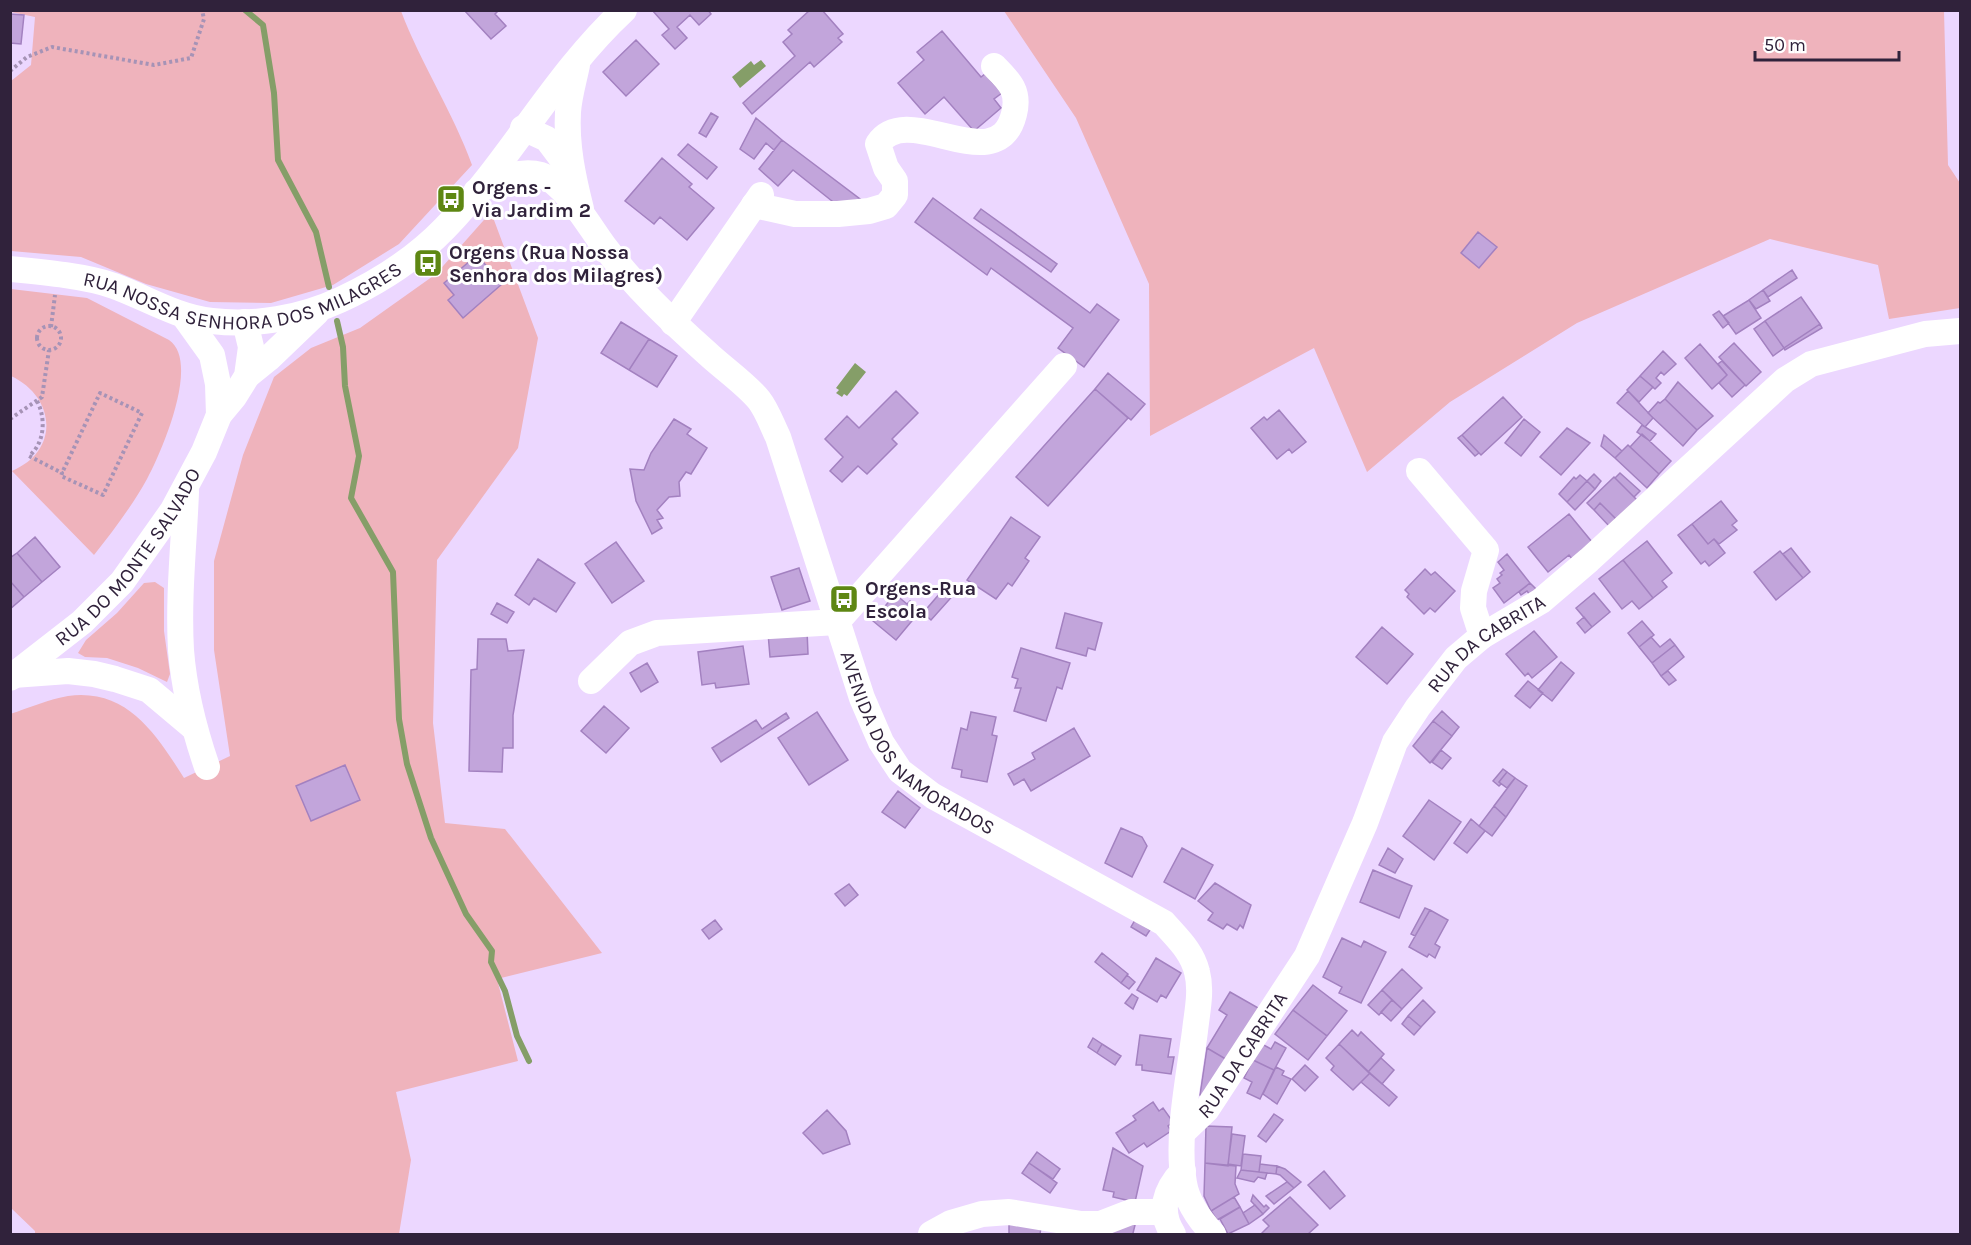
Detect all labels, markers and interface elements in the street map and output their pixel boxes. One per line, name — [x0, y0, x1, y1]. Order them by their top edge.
scale bar — [1755, 24, 1899, 62]
text: 50 m — [1764, 34, 1806, 56]
place label: Orgens - Via Jardim 2 — [472, 176, 591, 222]
bus stop icon: Orgens - Via Jardim 2 — [435, 183, 467, 215]
place label: Orgens (Rua Nossa Senhora dos Milagres) — [449, 241, 663, 287]
bus stop icon: Orgens (Rua Nossa Senhora dos Milagres) — [412, 247, 444, 279]
street label: RUA NOSSA SENHORA DOS MILAGRES — [72, 249, 408, 291]
text: RUA NOSSA SENHORA DOS MILAGRES — [81, 257, 406, 335]
street label: RUA DO MONTE SALVADO — [50, 464, 205, 651]
place label: Orgens-Rua Escola — [865, 577, 976, 623]
bus stop icon: Orgens-Rua Escola — [828, 583, 860, 615]
street label: RUA DA CABRITA — [1423, 590, 1550, 697]
street label: AVENIDA DOS NAMORADOS — [836, 648, 999, 840]
street label: RUA DA CABRITA — [1194, 988, 1292, 1123]

